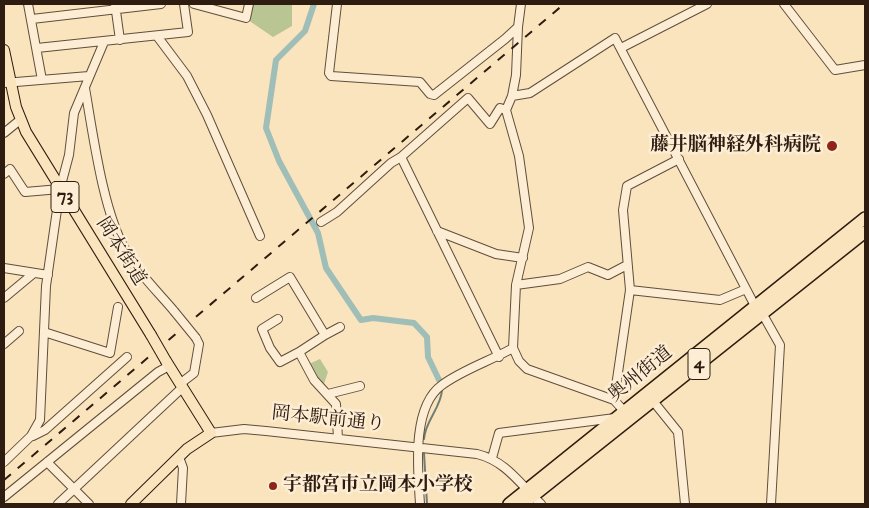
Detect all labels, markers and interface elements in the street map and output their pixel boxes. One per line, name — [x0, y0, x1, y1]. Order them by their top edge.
place label: 藤井脳神経外科病院 — [650, 135, 821, 157]
marker: 藤井脳神経外科病院 — [825, 139, 839, 153]
road number: 73 — [51, 182, 79, 212]
street label: 岡本街道 — [90, 214, 150, 290]
street label: 奥州街道 — [604, 342, 678, 408]
road number: 4 — [688, 348, 710, 379]
street label: 岡本駅前通り — [270, 403, 386, 437]
place label: 宇都宮市立岡本小学校 — [283, 475, 473, 497]
marker: 宇都宮市立岡本小学校 — [267, 480, 279, 492]

